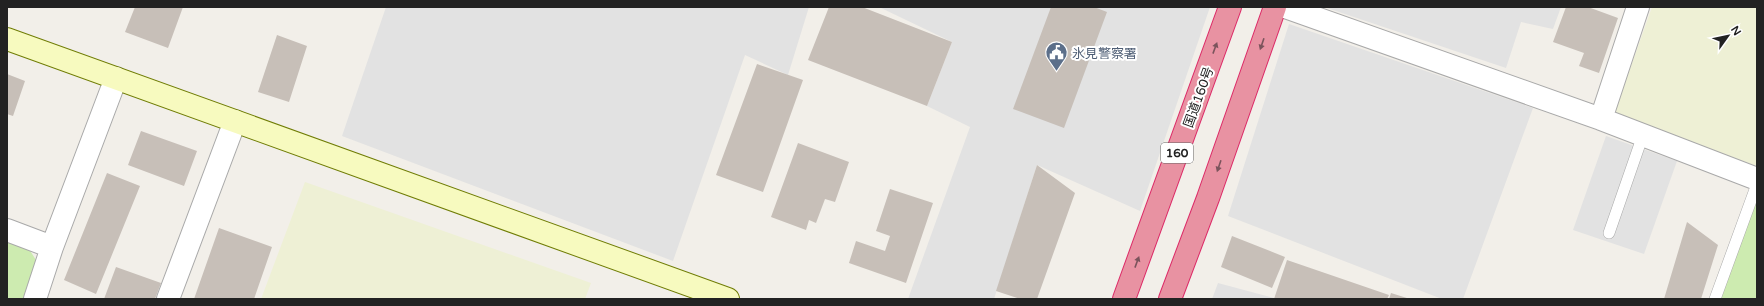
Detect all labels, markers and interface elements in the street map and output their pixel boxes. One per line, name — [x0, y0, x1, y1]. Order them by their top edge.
north arrow — [1708, 16, 1748, 56]
text: N — [1728, 24, 1744, 38]
one-way arrow — [1259, 38, 1265, 50]
public building icon: 氷見警察署 — [1044, 40, 1070, 73]
one-way arrow — [1213, 42, 1219, 54]
place label: 氷見警察署 — [1072, 46, 1137, 62]
street label: 国道160号 — [1181, 65, 1217, 130]
road number: 160 — [1161, 143, 1193, 163]
one-way arrow — [1216, 161, 1222, 173]
one-way arrow — [1135, 256, 1141, 268]

